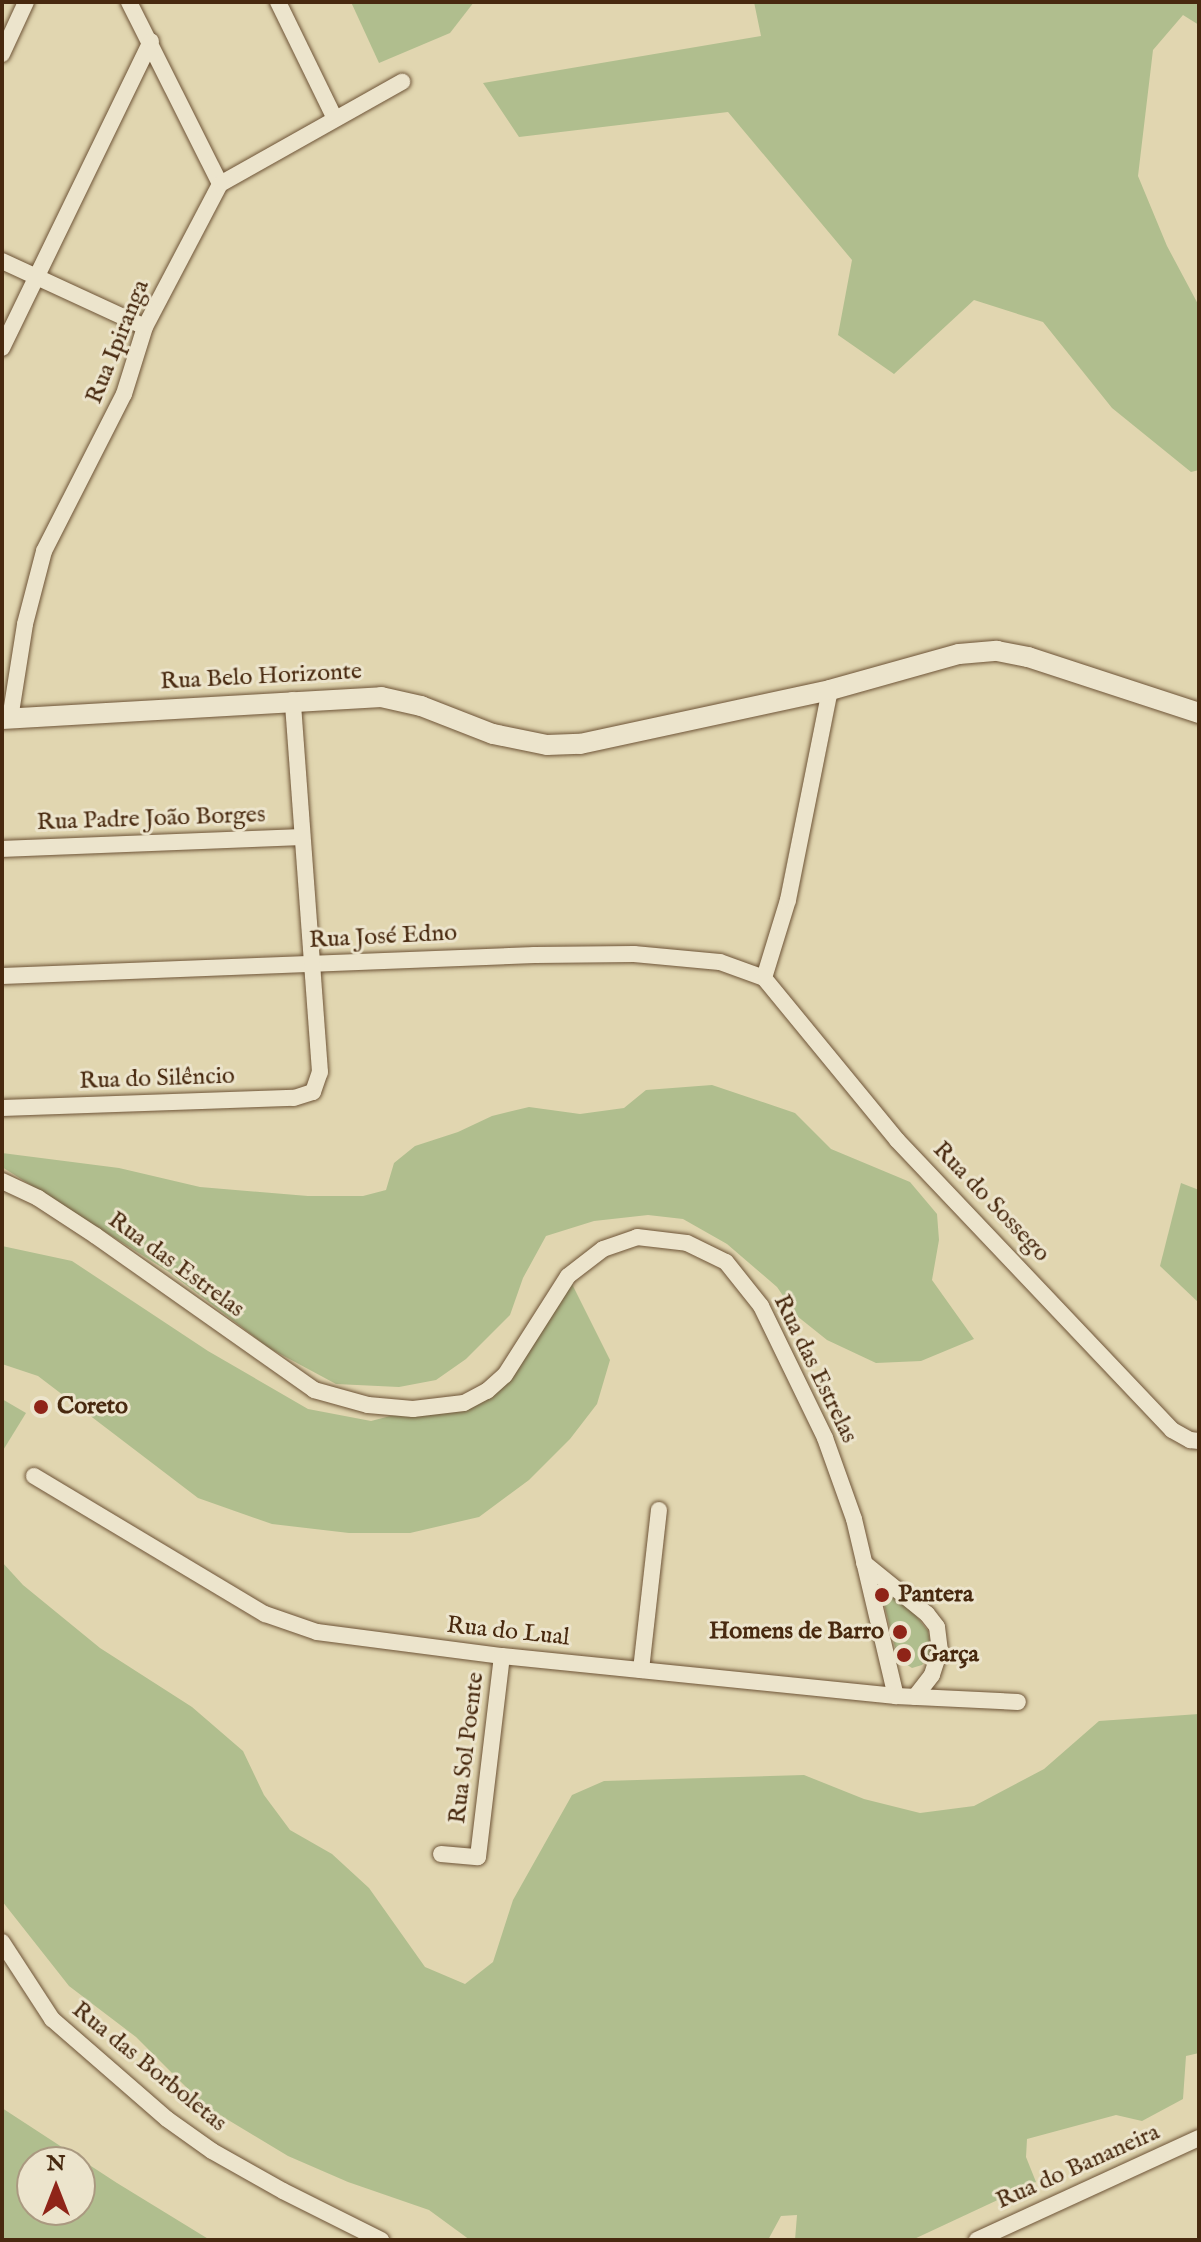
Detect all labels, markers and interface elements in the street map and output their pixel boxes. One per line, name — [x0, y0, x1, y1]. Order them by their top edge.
street label: Rua Ipiranga — [80, 276, 156, 408]
street label: Rua Belo Horizonte — [159, 657, 363, 697]
street label: Rua Padre João Borges — [36, 801, 266, 837]
street label: Rua José Edno — [308, 919, 458, 955]
street label: Rua do Silêncio — [79, 1062, 235, 1096]
street label: Rua do Sossego — [926, 1136, 1056, 1268]
street label: Rua das Estrelas — [102, 1206, 250, 1324]
street label: Rua das Estrelas — [767, 1290, 863, 1448]
place label: Coreto — [57, 1393, 128, 1421]
marker: Coreto — [32, 1398, 50, 1416]
place label: Pantera — [898, 1581, 973, 1609]
marker: Pantera — [873, 1586, 891, 1604]
street label: Rua do Lual — [445, 1611, 571, 1653]
place label: Homens de Barro — [709, 1618, 884, 1646]
marker: Homens de Barro — [891, 1623, 909, 1641]
place label: Garça — [920, 1641, 979, 1669]
marker: Garça — [895, 1646, 913, 1664]
street label: Rua Sol Poente — [443, 1671, 491, 1825]
street label: Rua das Borboletas — [66, 1996, 232, 2138]
street label: Rua do Bananeira — [992, 2118, 1164, 2216]
north arrow — [16, 2146, 96, 2226]
text: N — [46, 2150, 66, 2178]

